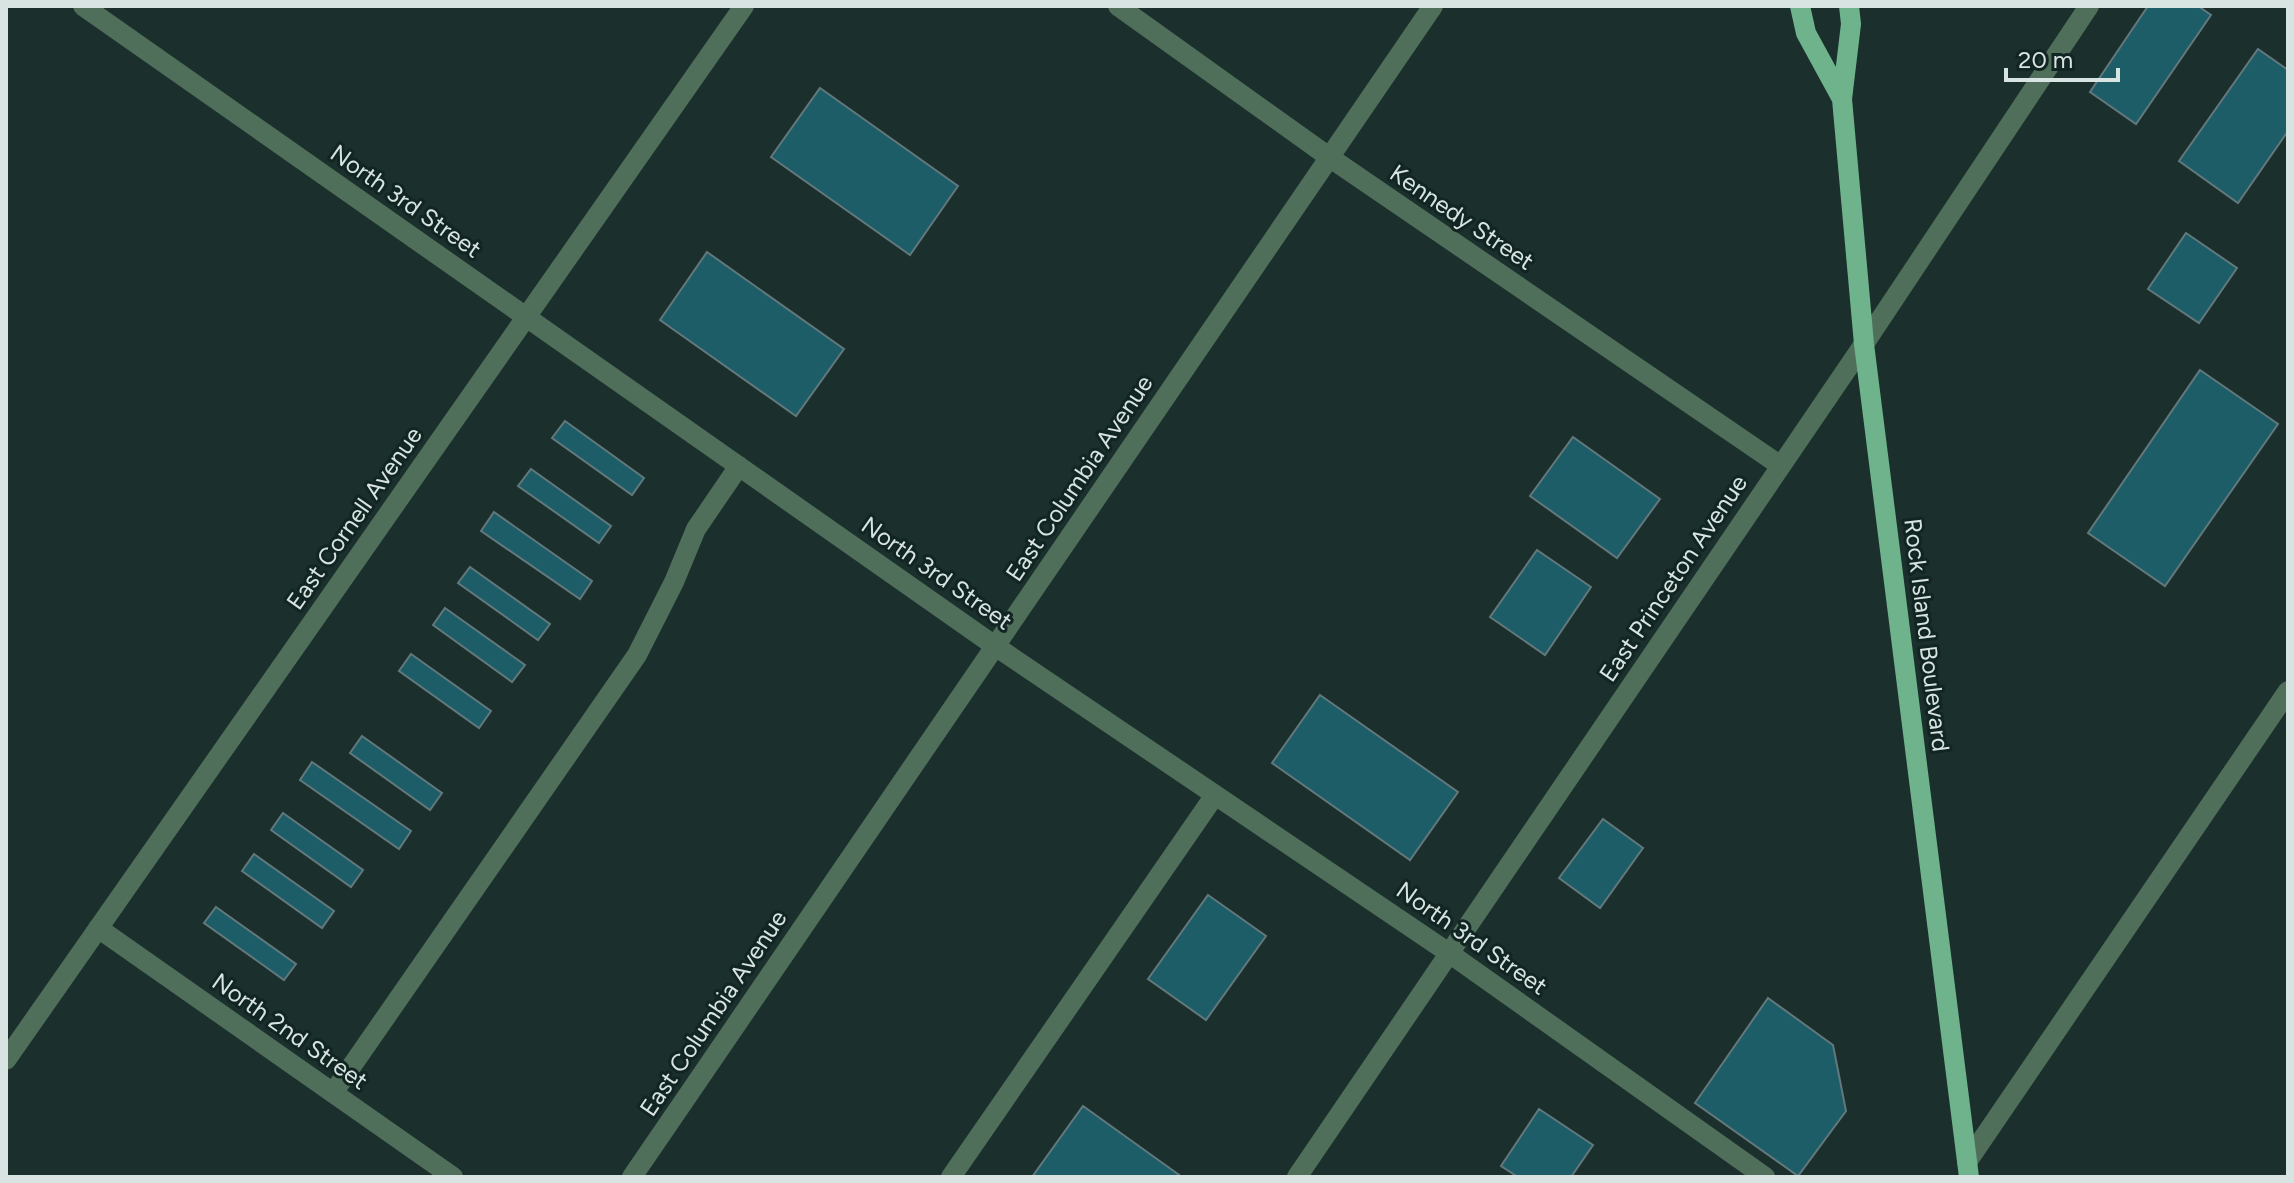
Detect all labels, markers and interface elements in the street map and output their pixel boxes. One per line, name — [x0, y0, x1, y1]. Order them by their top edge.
scale bar — [2006, 32, 2118, 82]
text: 20 m — [2018, 45, 2073, 74]
street label: North 3rd Street — [325, 138, 487, 264]
street label: Kennedy Street — [1385, 158, 1539, 276]
street label: East Columbia Avenue — [999, 370, 1159, 586]
street label: East Cornell Avenue — [280, 421, 428, 615]
street label: East Princeton Avenue — [1593, 469, 1753, 687]
street label: North 3rd Street — [856, 510, 1018, 636]
street label: Rock Island Boulevard — [1898, 517, 1956, 753]
street label: North 3rd Street — [1391, 875, 1553, 1001]
street label: East Columbia Avenue — [633, 905, 793, 1121]
street label: North 2nd Street — [207, 967, 373, 1095]

